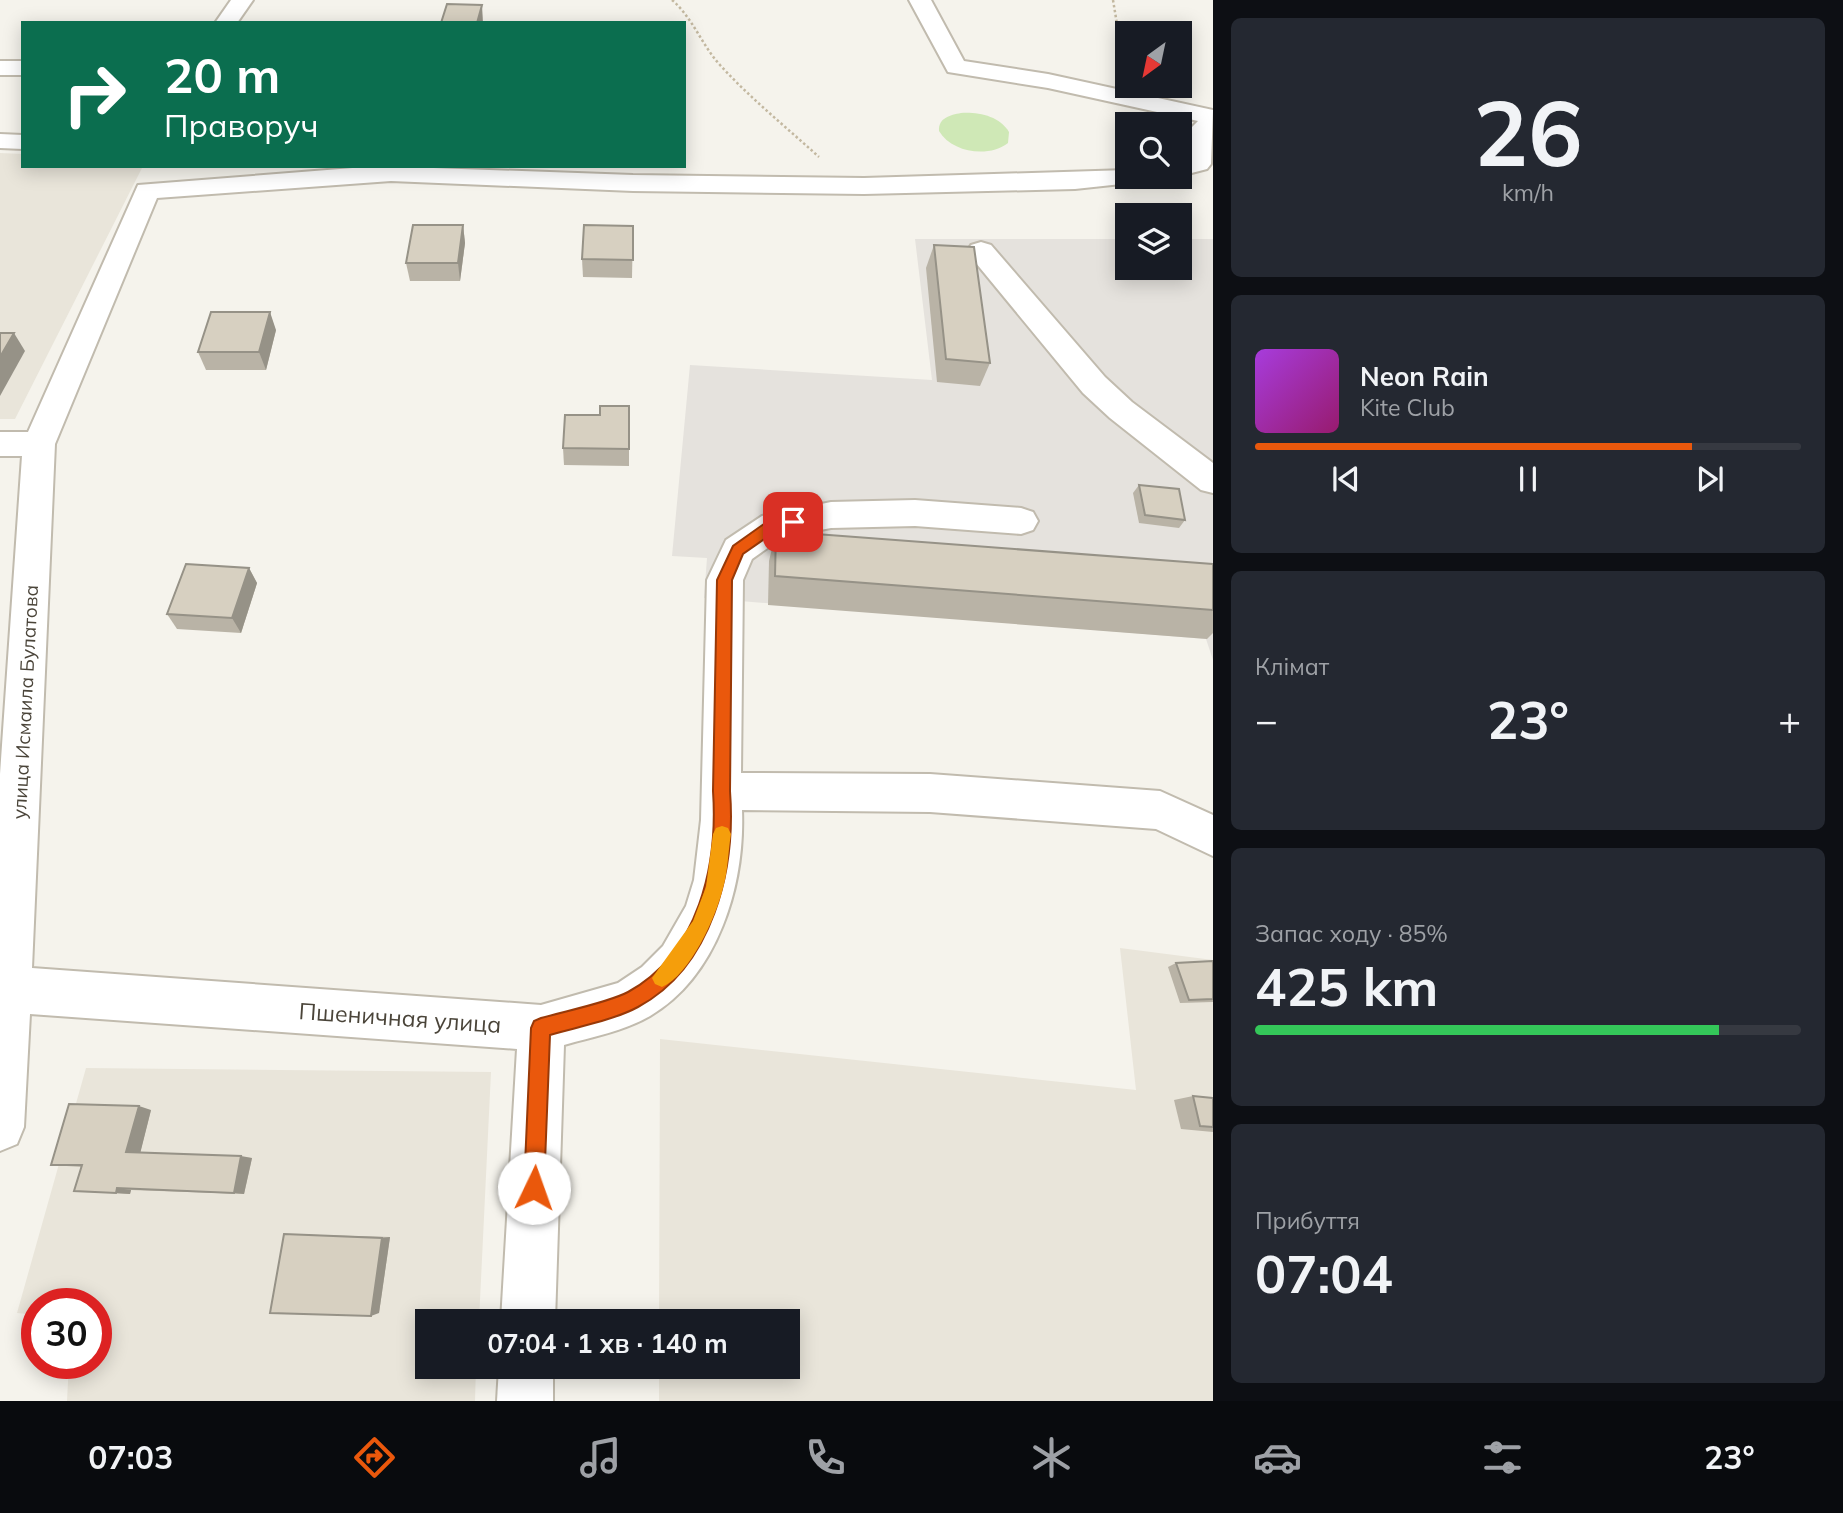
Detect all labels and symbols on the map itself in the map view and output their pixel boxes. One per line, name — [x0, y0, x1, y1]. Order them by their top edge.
north arrow — [1115, 21, 1192, 98]
pin — [763, 492, 823, 552]
street label: улица Исмаила Булатова — [7, 584, 43, 820]
street label: Пшеничная улица — [298, 996, 502, 1039]
position arrow — [497, 1151, 571, 1225]
speed limit sign: 30 — [21, 1288, 112, 1379]

